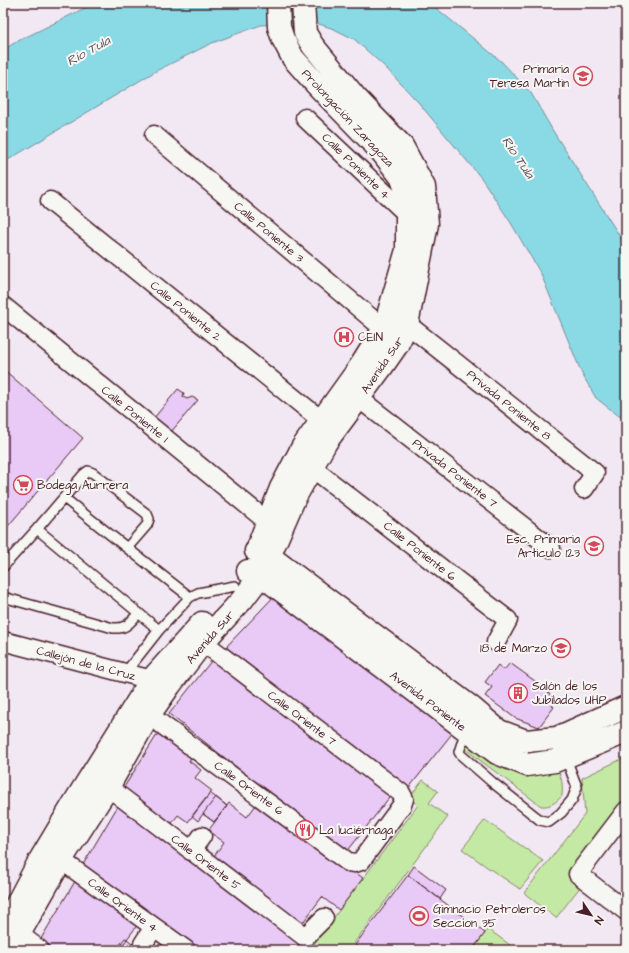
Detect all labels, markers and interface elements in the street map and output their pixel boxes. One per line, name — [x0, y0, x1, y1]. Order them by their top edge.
water label: Río Tula — [64, 31, 115, 70]
place label: Primaria Teresa Martin — [490, 61, 569, 92]
school or university icon: Primaria Teresa Martin — [572, 65, 594, 87]
street label: Prolongación Zaragoza — [297, 66, 398, 172]
street label: Calle Poniente 4 — [318, 129, 393, 203]
water label: Río Tula — [498, 133, 540, 183]
street label: Calle Poniente 3 — [230, 198, 307, 267]
street label: Calle Poniente 2 — [146, 277, 225, 346]
hospital icon: CEIN — [333, 326, 355, 348]
place label: CEIN — [358, 329, 383, 346]
street label: Avenida Sur — [357, 333, 408, 397]
street label: Privada Poniente 8 — [463, 366, 555, 445]
street label: Calle Poniente 1 — [97, 382, 172, 447]
street label: Privada Poniente 7 — [409, 435, 501, 512]
supermarket icon: Bodega Aurrera — [12, 474, 34, 496]
place label: Bodega Aurrera — [37, 477, 128, 495]
street label: Calle Poniente 6 — [380, 518, 460, 585]
place label: Esc. Primaria Articulo 123 — [507, 531, 580, 562]
school or university icon: Esc. Primaria Articulo 123 — [583, 535, 605, 557]
street label: Avenida Sur — [182, 607, 239, 668]
school or university icon: 18 de Marzo — [550, 637, 572, 659]
place label: 18 de Marzo — [480, 640, 547, 657]
street label: Callejón de la Cruz — [34, 642, 137, 685]
street label: Avenida Poniente — [386, 667, 470, 736]
place label: Salón de los Jubilados UHP — [532, 678, 607, 709]
building icon: Salón de los Jubilados UHP — [507, 682, 529, 704]
street label: Calle Oriente 7 — [264, 687, 340, 750]
street label: Calle Oriente 6 — [210, 757, 287, 820]
restaurant icon: La luciérnaga — [294, 819, 316, 841]
place label: La luciérnaga — [319, 822, 393, 840]
street label: Calle Oriente 5 — [167, 831, 244, 895]
street label: Calle Oriente 4 — [84, 874, 161, 937]
north arrow — [571, 895, 611, 935]
place label: Gimnacio Petroleros Seccion 35 — [433, 901, 546, 932]
sports icon: Gimnacio Petroleros Seccion 35 — [408, 905, 430, 927]
text: N — [591, 913, 607, 928]

